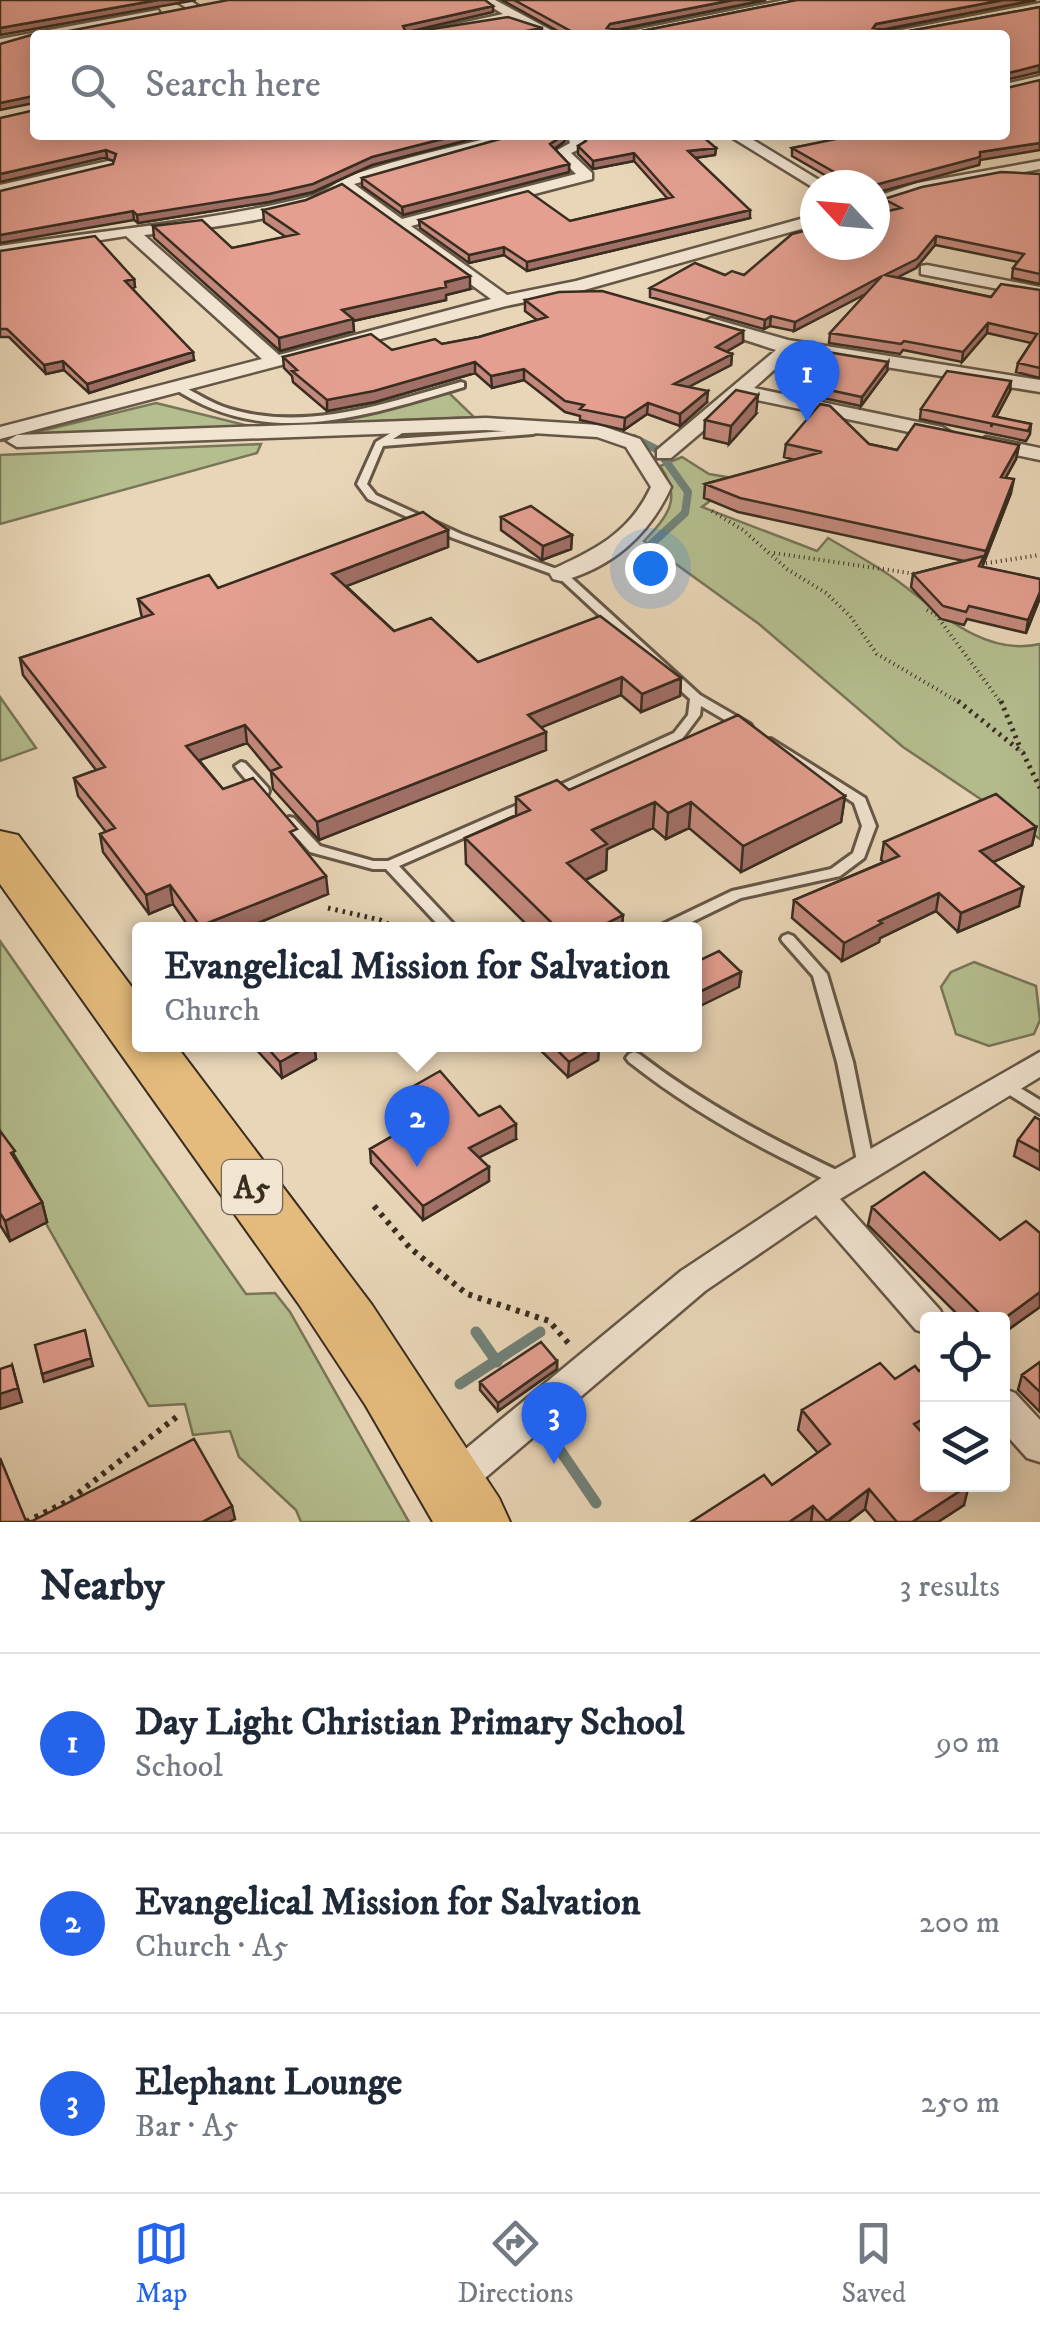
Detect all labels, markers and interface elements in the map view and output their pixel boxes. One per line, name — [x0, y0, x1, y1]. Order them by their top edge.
search box — [30, 30, 1010, 140]
icon: search — [65, 58, 120, 113]
text: Search here — [145, 61, 321, 109]
north arrow — [800, 170, 890, 260]
pin: 1 — [774, 340, 840, 422]
your location — [625, 543, 676, 594]
popup — [132, 922, 702, 1052]
text: Evangelical Mission for Salvation — [164, 943, 670, 991]
text: Church — [164, 991, 260, 1031]
pin: 2 — [384, 1084, 450, 1167]
road number: A5 — [222, 1160, 282, 1214]
map controls — [920, 1312, 1010, 1492]
button: locate — [920, 1312, 1010, 1402]
pin: 3 — [522, 1382, 586, 1464]
button: layers — [920, 1402, 1010, 1492]
text: Nearby — [40, 1561, 164, 1613]
text: 3 results — [899, 1567, 1000, 1607]
text: Day Light Christian Primary School — [135, 1699, 684, 1747]
text: 1 — [67, 1723, 78, 1763]
text: 90 m — [936, 1723, 1000, 1763]
text: School — [135, 1747, 223, 1787]
text: Evangelical Mission for Salvation — [135, 1879, 641, 1927]
text: 2 — [65, 1903, 80, 1943]
text: 200 m — [919, 1903, 1000, 1943]
text: Church · A5 — [135, 1927, 288, 1967]
text: Elephant Lounge — [135, 2059, 402, 2107]
text: 3 — [67, 2083, 78, 2123]
text: 250 m — [920, 2083, 1000, 2123]
text: Bar · A5 — [135, 2107, 238, 2147]
tab: Map — [134, 2216, 189, 2311]
tab: Directions — [457, 2216, 573, 2311]
tab: Saved — [842, 2216, 906, 2311]

